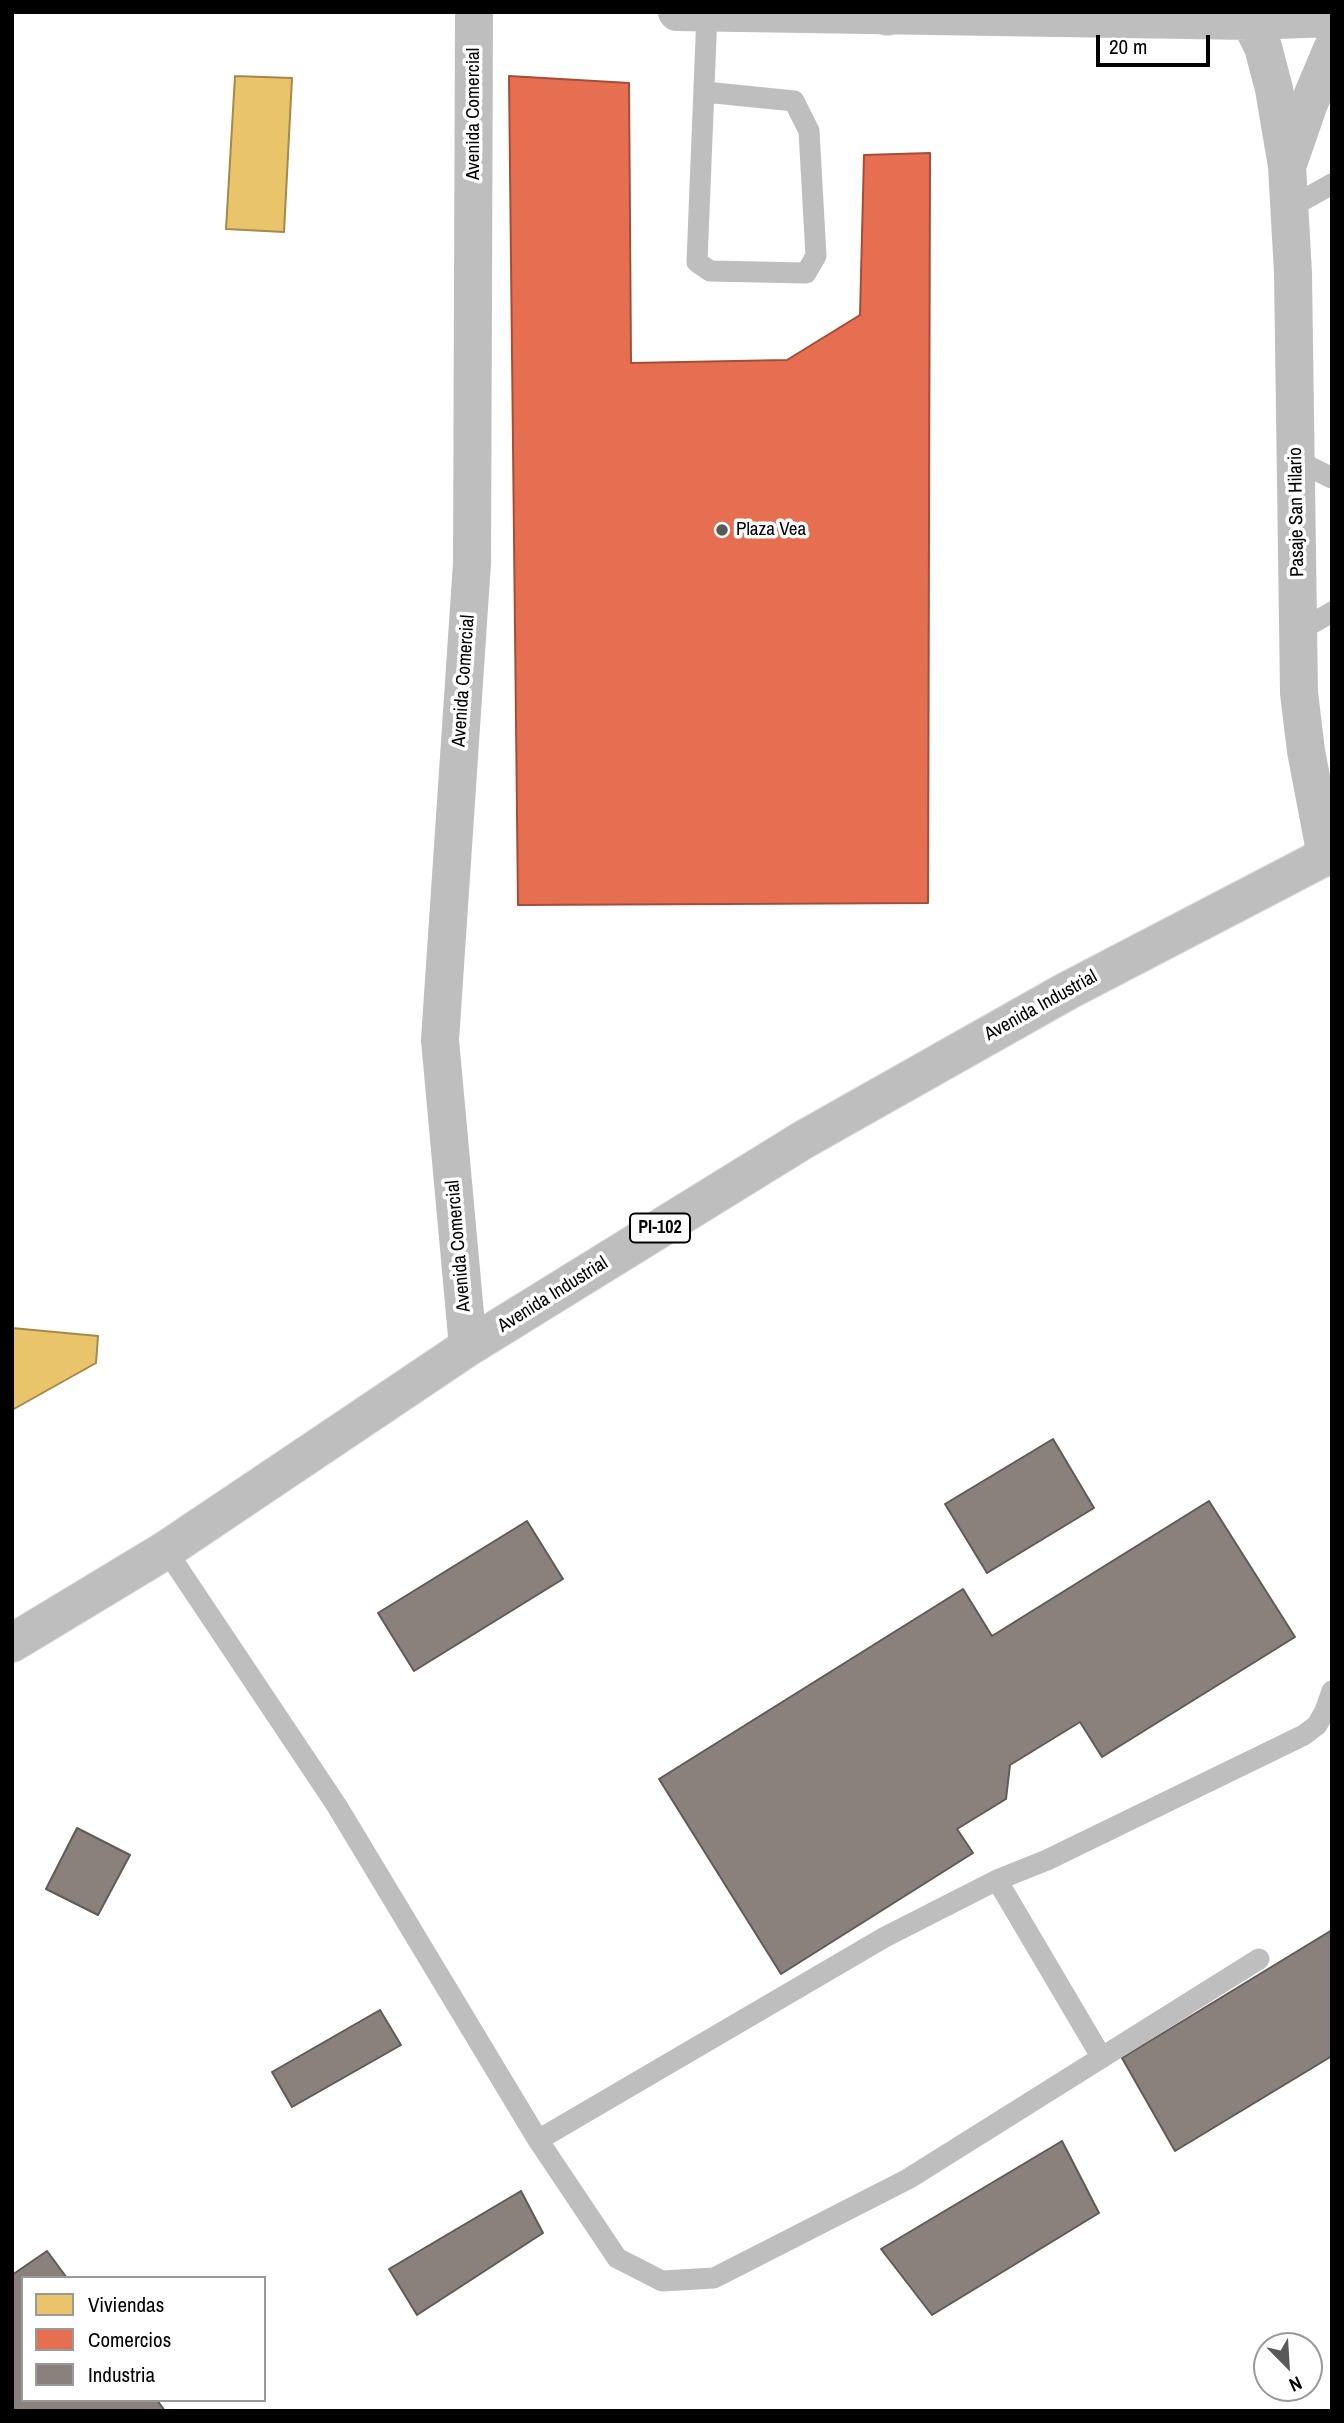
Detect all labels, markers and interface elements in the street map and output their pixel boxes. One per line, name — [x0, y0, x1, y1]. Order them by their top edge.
scale bar — [1099, 21, 1213, 65]
text: 20 m — [1109, 32, 1147, 61]
street label: Avenida Comercial — [463, 48, 485, 180]
street label: Pasaje San Hilario — [1284, 447, 1310, 577]
place label: Plaza Vea — [736, 519, 806, 541]
marker: Plaza Vea — [714, 522, 730, 538]
street label: Avenida Comercial — [448, 614, 480, 748]
street label: Avenida Industrial — [981, 966, 1101, 1046]
street label: Avenida Comercial — [442, 1179, 476, 1313]
road number: PI-102 — [630, 1213, 690, 1242]
street label: Avenida Industrial — [494, 1252, 612, 1338]
legend — [21, 2276, 266, 2402]
text: Viviendas — [88, 2290, 164, 2319]
text: Comercios — [88, 2325, 171, 2354]
north arrow — [1253, 2332, 1323, 2402]
text: Industria — [88, 2360, 155, 2389]
text: N — [1285, 2370, 1306, 2399]

